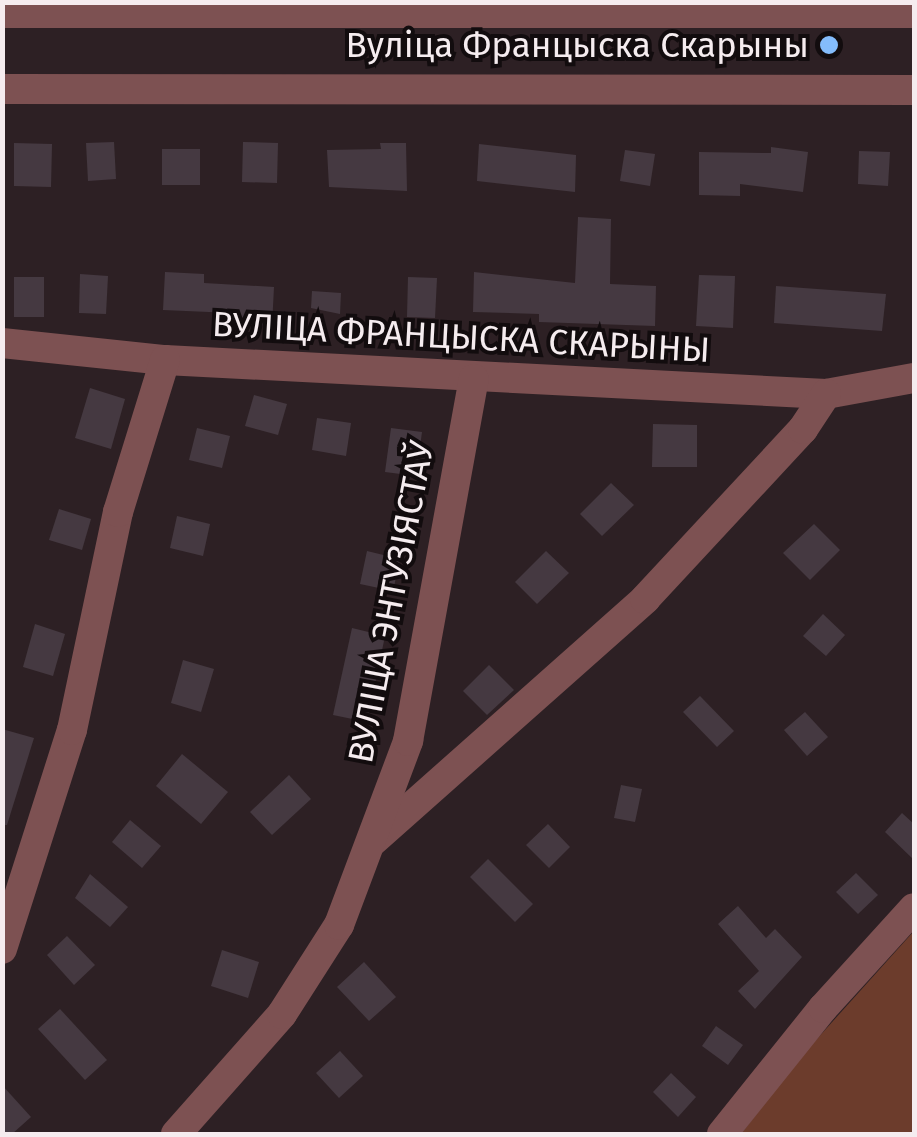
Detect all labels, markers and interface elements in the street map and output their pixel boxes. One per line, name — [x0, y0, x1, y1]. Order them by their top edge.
place label: Вуліца Францыска Скарыны — [346, 24, 809, 66]
marker: Вуліца Францыска Скарыны — [818, 34, 840, 56]
street label: ВУЛІЦА ФРАНЦЫСКА СКАРЫНЫ — [211, 303, 711, 371]
street label: ВУЛІЦА ЭНТУЗІЯСТАЎ — [339, 438, 443, 766]

